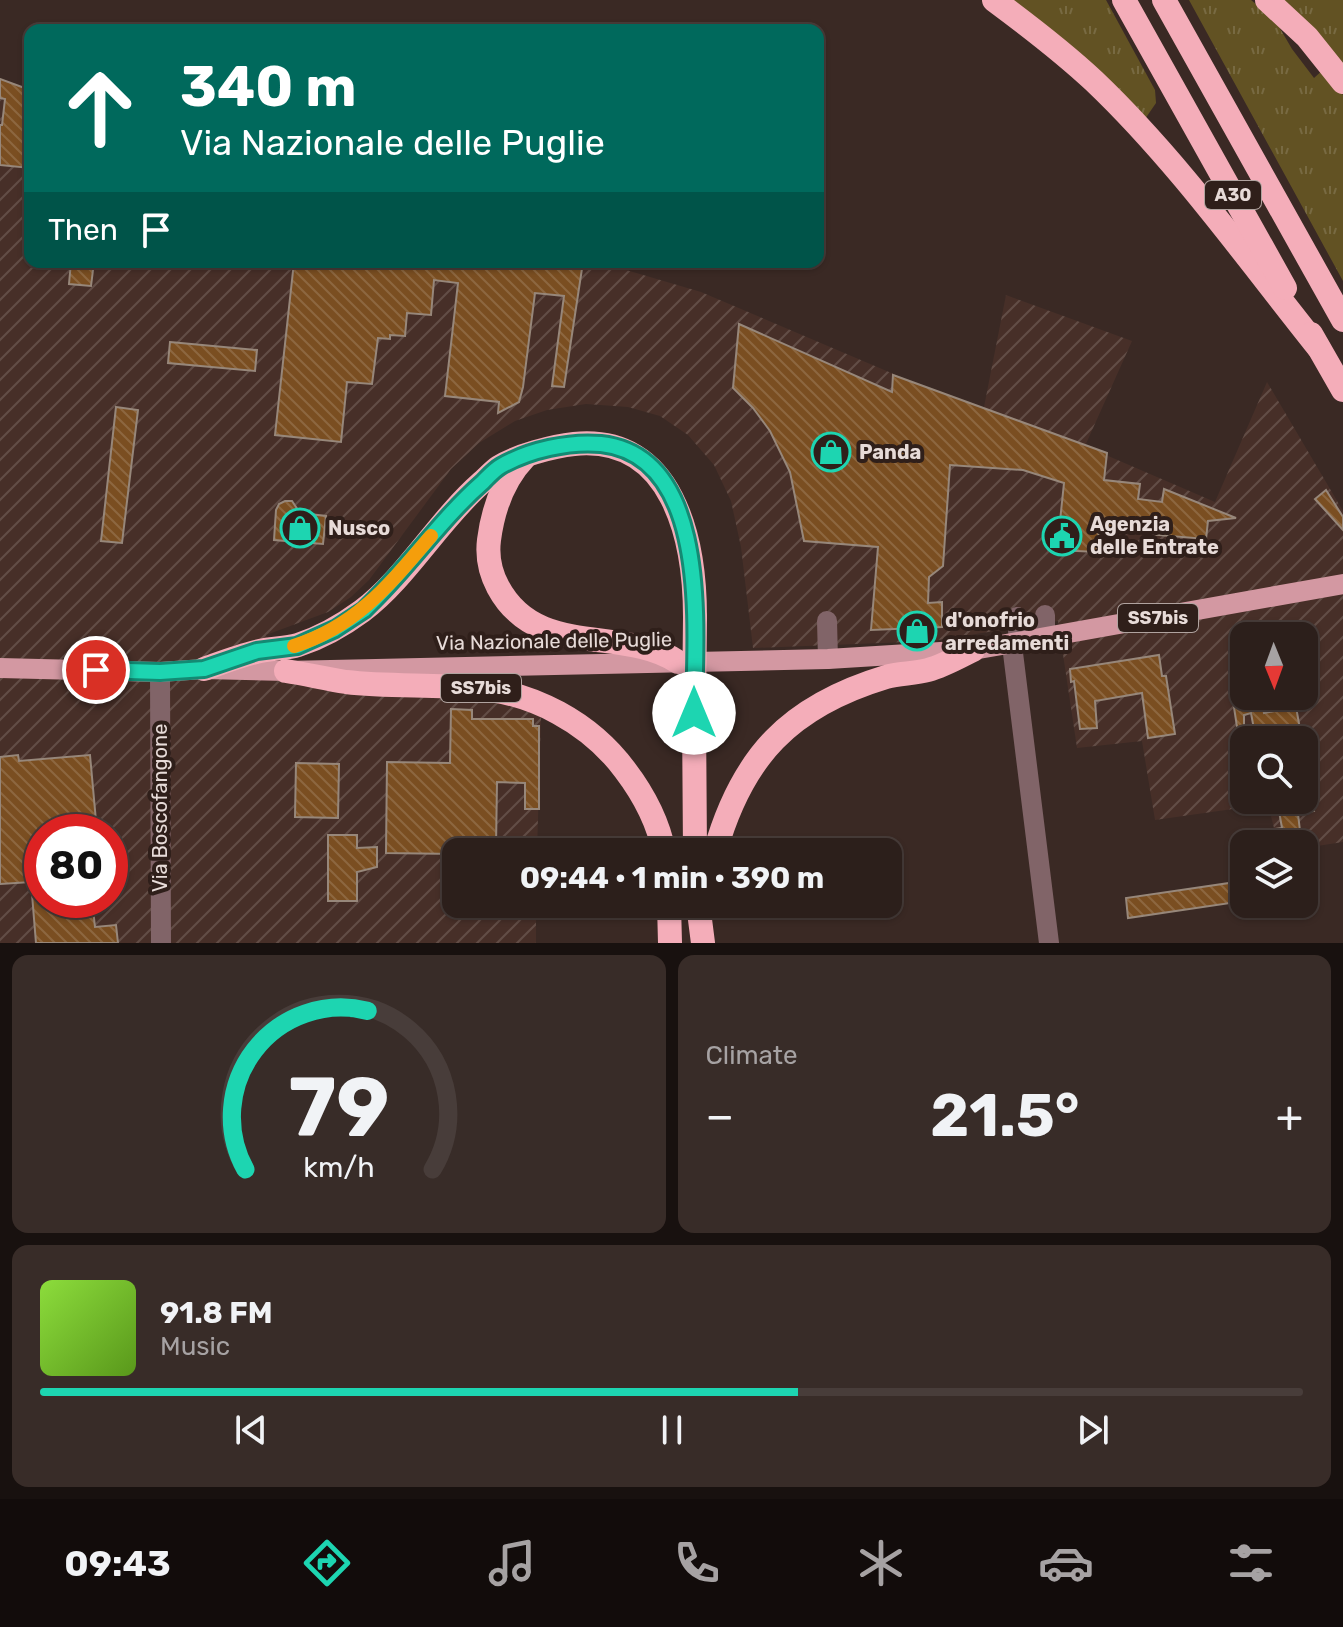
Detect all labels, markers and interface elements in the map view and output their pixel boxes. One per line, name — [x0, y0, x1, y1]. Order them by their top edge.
text: 340 m — [180, 54, 356, 120]
icon: ahead — [48, 56, 152, 160]
text: Via Nazionale delle Puglie — [180, 121, 605, 164]
road number: A30 — [1205, 181, 1261, 209]
icon: arrive — [134, 208, 178, 252]
text: Then — [48, 212, 118, 248]
shop icon: Panda — [810, 431, 852, 473]
place label: Panda — [859, 440, 921, 464]
shop icon: Nusco — [279, 507, 321, 549]
place label: Agenzia delle Entrate — [1090, 512, 1219, 559]
public building icon: Agenzia delle Entrate — [1041, 515, 1083, 557]
place label: Nusco — [328, 516, 390, 540]
road number: SS7bis — [1118, 604, 1198, 632]
place label: d'onofrio arredamenti — [945, 608, 1069, 655]
shop icon: d'onofrio arredamenti — [896, 610, 938, 652]
north arrow — [1230, 622, 1318, 710]
map controls — [1230, 622, 1318, 918]
street label: Via Nazionale delle Puglie — [436, 627, 672, 655]
pin — [62, 636, 130, 704]
icon: arrive — [74, 648, 118, 692]
position arrow — [652, 671, 736, 755]
road number: SS7bis — [441, 674, 521, 702]
street label: Via Boscofangone — [148, 724, 172, 892]
button: search — [1230, 726, 1318, 814]
speed limit sign: 80 — [24, 814, 128, 918]
button: layers — [1230, 830, 1318, 918]
text: 09:44 · 1 min · 390 m — [520, 860, 824, 896]
text: Climate — [706, 1040, 798, 1071]
text: 79 — [288, 1058, 389, 1157]
text: 21.5° — [930, 1080, 1079, 1151]
text: − — [706, 1090, 734, 1142]
text: + — [1276, 1090, 1303, 1142]
text: km/h — [303, 1150, 374, 1184]
text: 91.8 FM — [160, 1295, 273, 1331]
text: Music — [160, 1331, 230, 1362]
icon: previous — [229, 1408, 273, 1452]
icon: pause — [650, 1408, 694, 1452]
icon: next — [1071, 1408, 1115, 1452]
icon: directions — [299, 1535, 355, 1591]
icon: music — [484, 1535, 540, 1591]
icon: phone — [669, 1535, 725, 1591]
icon: climate — [853, 1535, 909, 1591]
icon: car — [1038, 1535, 1094, 1591]
icon: filters — [1223, 1535, 1279, 1591]
text: 09:43 — [64, 1542, 171, 1585]

